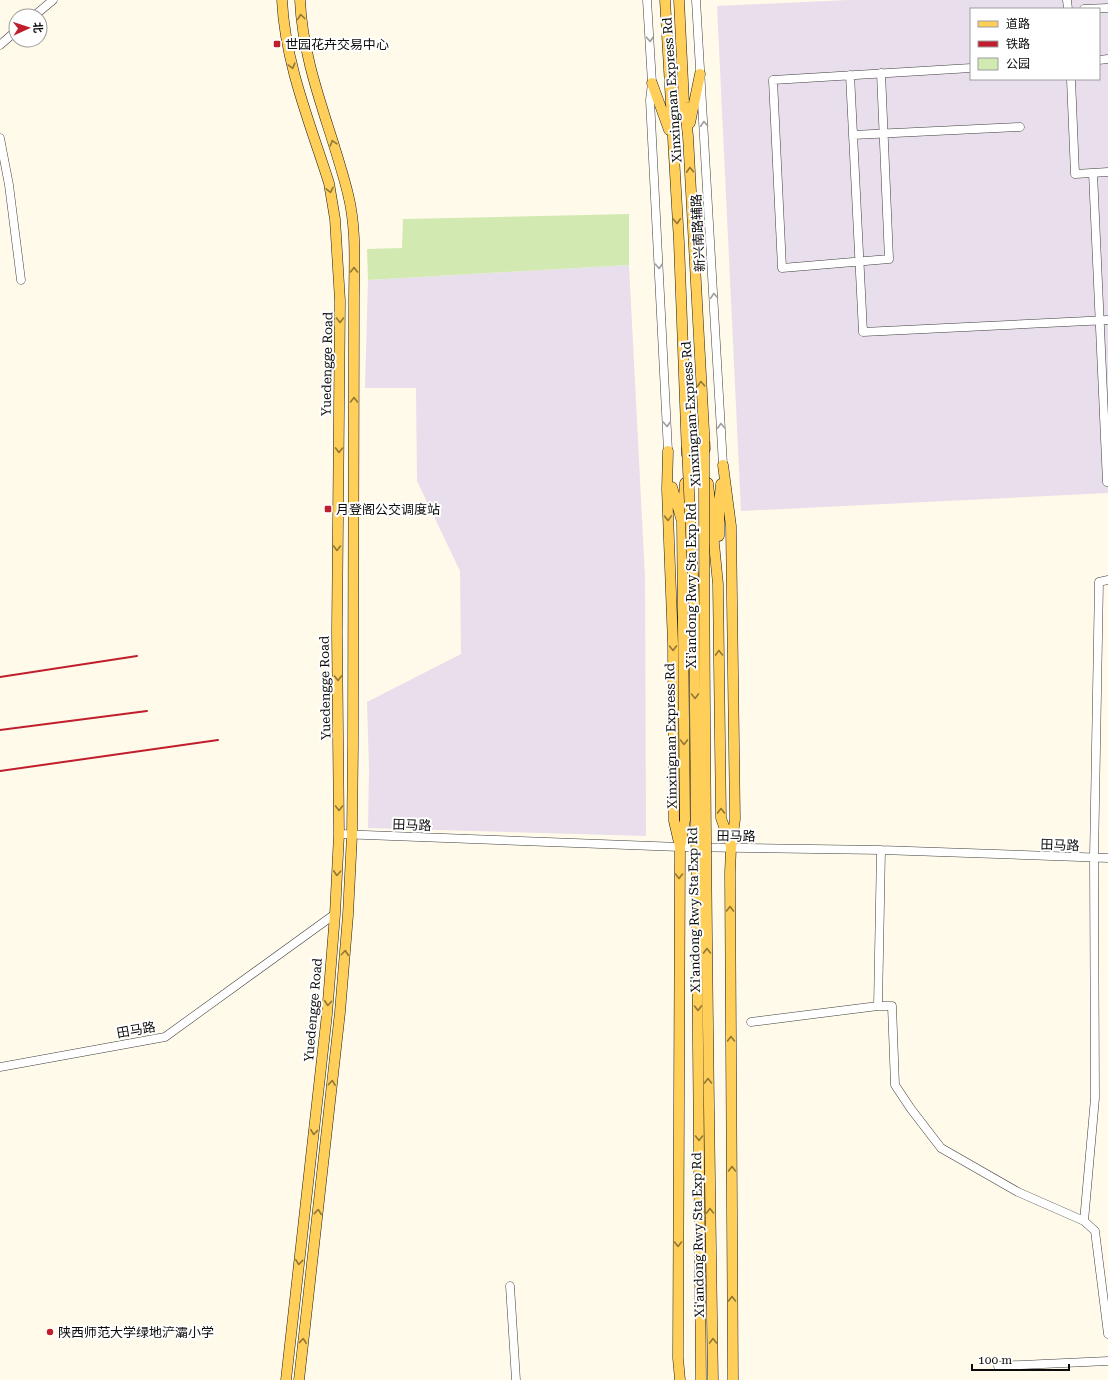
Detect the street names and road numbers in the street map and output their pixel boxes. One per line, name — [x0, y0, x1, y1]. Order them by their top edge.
street label: Xinxingnan Express Rd — [659, 16, 685, 163]
street label: 新兴南路辅路 — [688, 194, 708, 272]
street label: Yuedengge Road — [319, 311, 335, 416]
street label: Xinxingnan Express Rd — [678, 340, 704, 487]
street label: Xi'andong Rwy Sta Exp Rd — [684, 503, 699, 669]
street label: Yuedengge Road — [317, 635, 333, 740]
street label: Xinxingnan Express Rd — [662, 662, 680, 809]
street label: 田马路 — [392, 817, 432, 833]
street label: Xi'andong Rwy Sta Exp Rd — [685, 827, 703, 993]
street label: 田马路 — [716, 828, 756, 844]
street label: 田马路 — [1040, 837, 1080, 853]
street label: Yuedengge Road — [301, 957, 325, 1063]
street label: 田马路 — [115, 1019, 157, 1041]
street label: Xi'andong Rwy Sta Exp Rd — [689, 1152, 707, 1318]

